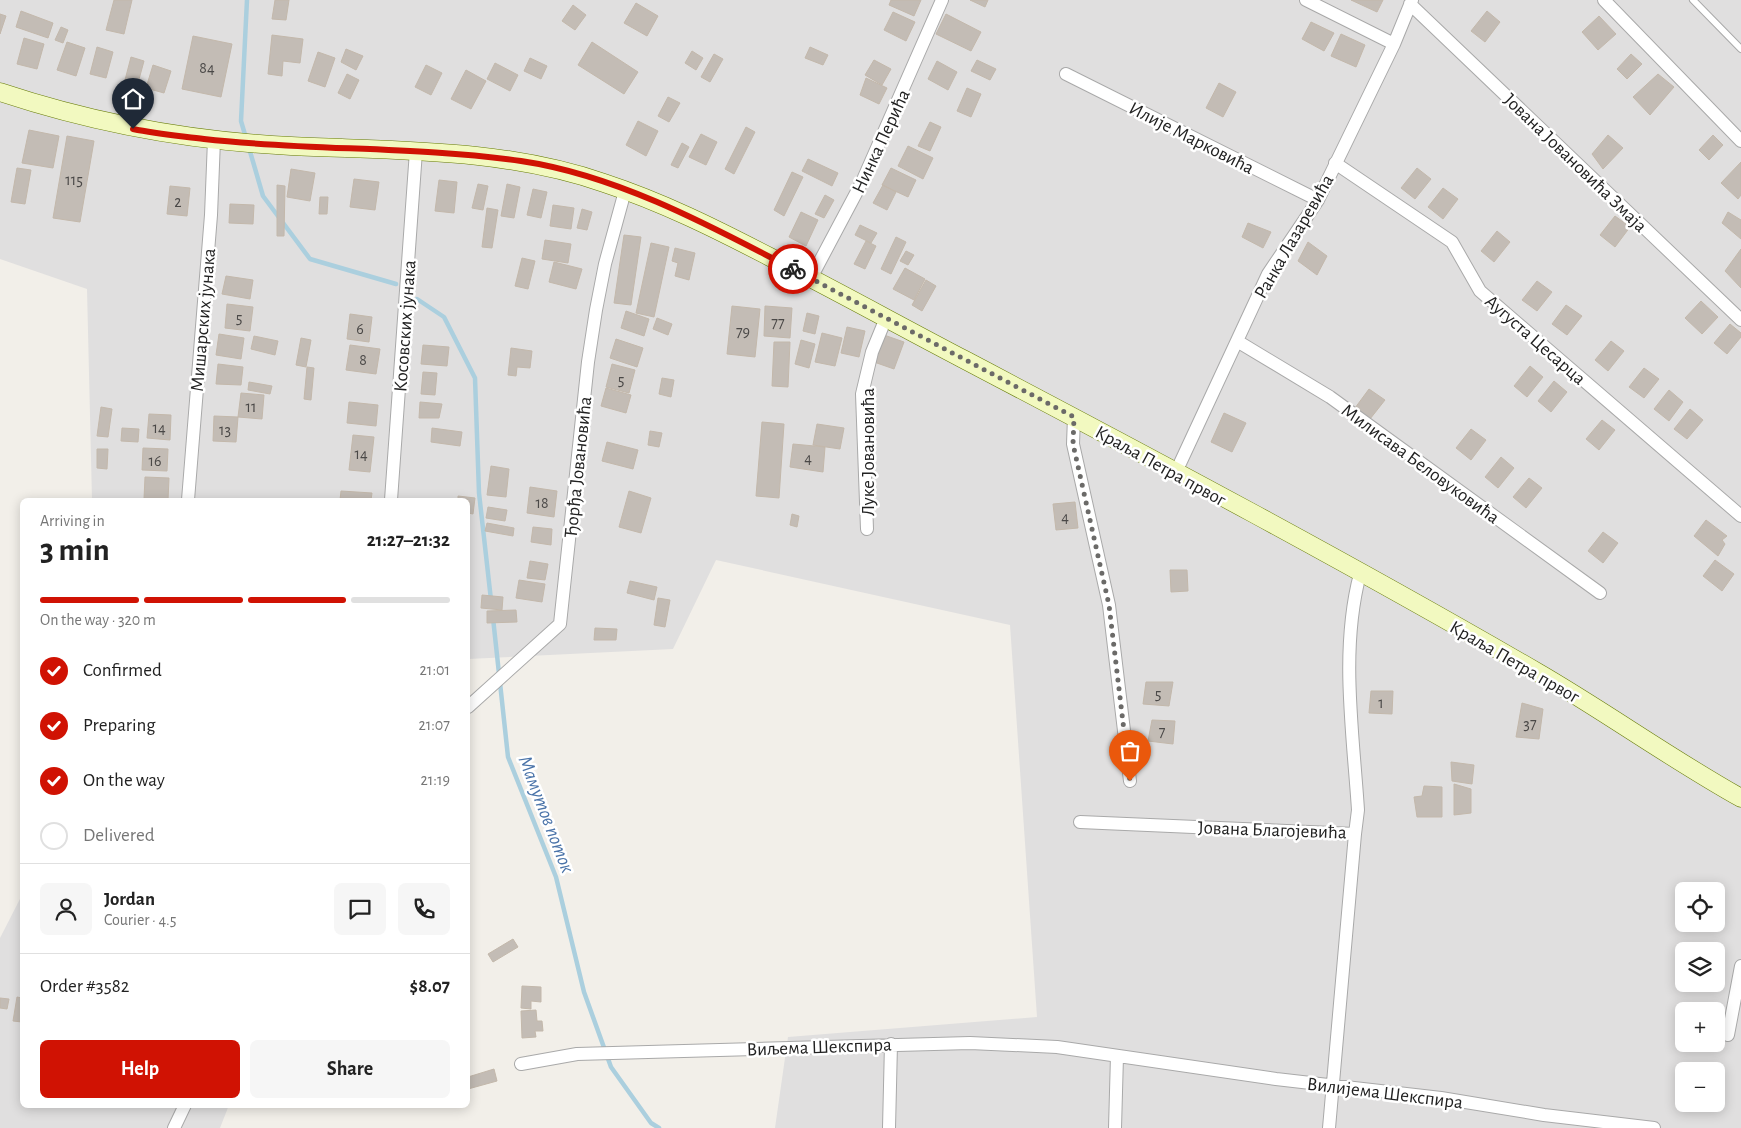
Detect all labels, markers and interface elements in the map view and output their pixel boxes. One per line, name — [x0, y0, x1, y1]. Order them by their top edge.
house number: 84 — [199, 60, 215, 76]
pin — [112, 78, 154, 129]
icon: home — [119, 85, 147, 113]
street label: Нинка Перића — [849, 86, 914, 197]
street label: Јована Јовановића Змаја — [1500, 90, 1650, 236]
street label: Илије Марковића — [1126, 99, 1257, 178]
street label: Ранка Лазаревића — [1251, 171, 1338, 302]
house number: 115 — [65, 172, 83, 188]
house number: 2 — [174, 194, 182, 210]
courier — [768, 244, 818, 294]
street label: Мишарских јунака — [188, 247, 219, 393]
icon: bike — [779, 255, 807, 283]
street label: Косовских јунака — [391, 259, 420, 393]
street label: Аугуста Цесарца — [1481, 292, 1589, 389]
house number: 5 — [236, 310, 242, 326]
house number: 77 — [771, 315, 785, 331]
house number: 6 — [356, 321, 364, 337]
house number: 79 — [736, 324, 750, 340]
house number: 8 — [359, 352, 367, 368]
house number: 5 — [618, 372, 624, 388]
street label: Луке Јовановића — [859, 388, 878, 516]
street label: Ђорђа Јовановића — [562, 395, 595, 539]
house number: 11 — [245, 399, 257, 415]
street label: Милисава Беловуковића — [1338, 401, 1503, 528]
house number: 14 — [152, 420, 166, 436]
house number: 13 — [219, 422, 231, 438]
street label: Краља Петра првог — [1092, 423, 1229, 510]
house number: 14 — [354, 446, 368, 462]
house number: 4 — [804, 450, 812, 466]
house number: 16 — [148, 453, 162, 469]
house number: 18 — [535, 495, 549, 511]
house number: 4 — [1061, 509, 1069, 525]
text: Arriving in — [40, 513, 105, 529]
text: 21:27–21:32 — [367, 531, 450, 550]
text: 3 min — [40, 534, 110, 566]
text: On the way · 320 m — [40, 612, 156, 628]
street label: Краља Петра првог — [1446, 618, 1583, 707]
icon: check — [40, 657, 68, 685]
text: Confirmed — [83, 661, 162, 680]
text: 21:01 — [420, 662, 450, 678]
house number: 5 — [1155, 686, 1161, 702]
house number: 1 — [1378, 695, 1384, 711]
icon: check — [40, 712, 68, 740]
text: Preparing — [83, 716, 156, 735]
house number: 37 — [1523, 716, 1537, 732]
text: 21:07 — [418, 717, 450, 733]
house number: 7 — [1159, 724, 1166, 740]
pin — [1109, 730, 1151, 781]
icon: bag — [1116, 737, 1144, 765]
water label: Мамутов поток — [515, 753, 578, 876]
icon: check — [40, 767, 68, 795]
text: On the way — [83, 771, 165, 790]
text: 21:19 — [421, 772, 450, 788]
street label: Јована Благојевића — [1197, 818, 1347, 843]
text: Delivered — [83, 826, 155, 845]
map controls — [1675, 882, 1725, 1112]
button: locate — [1675, 882, 1725, 932]
button: person — [40, 883, 92, 935]
button: chat — [334, 883, 386, 935]
button: phone — [398, 883, 450, 935]
text: Jordan — [104, 890, 155, 909]
text: Courier · 4.5 — [104, 912, 176, 928]
button: layers — [1675, 942, 1725, 992]
text: Order #3582 — [40, 977, 129, 996]
text: $8.07 — [410, 977, 450, 996]
button: + — [1675, 1002, 1725, 1052]
street label: Виљема Шекспира — [746, 1035, 892, 1060]
button: Help — [40, 1040, 240, 1098]
button: Share — [250, 1040, 450, 1098]
button: − — [1675, 1062, 1725, 1112]
street label: Вилијема Шекспира — [1306, 1074, 1464, 1113]

